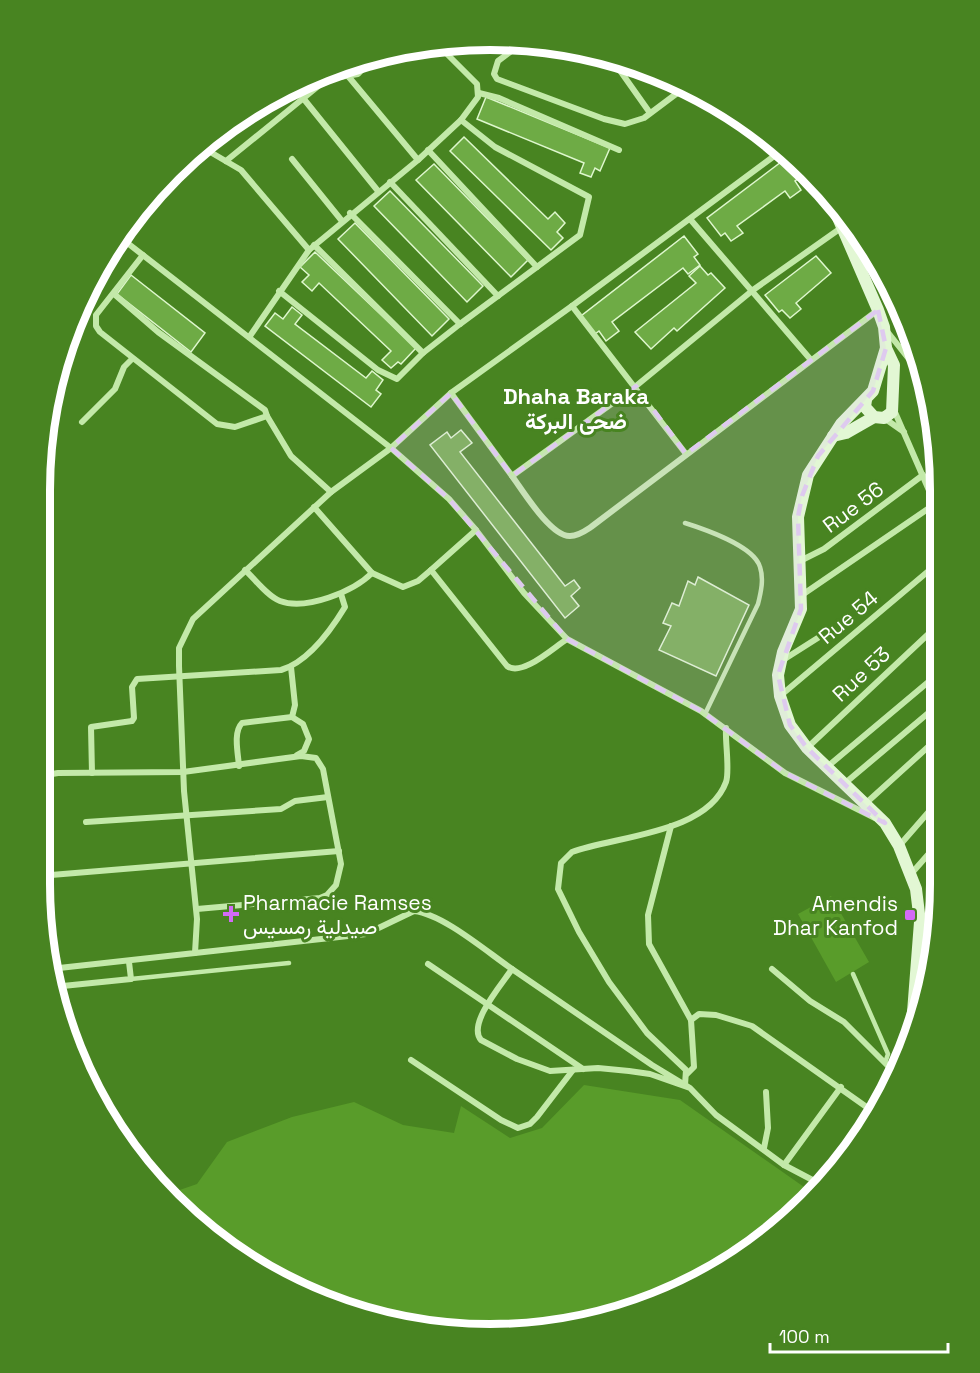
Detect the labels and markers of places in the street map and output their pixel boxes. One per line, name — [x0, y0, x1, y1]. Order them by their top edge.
place label: Pharmacie Ramses صيدلية رمسيس — [243, 889, 432, 940]
place label: Amendis Dhar Kanfod — [773, 890, 898, 941]
marker: Pharmacie Ramses صيدلية رمسيس — [224, 907, 238, 921]
marker: Amendis Dhar Kanfod — [903, 908, 917, 922]

